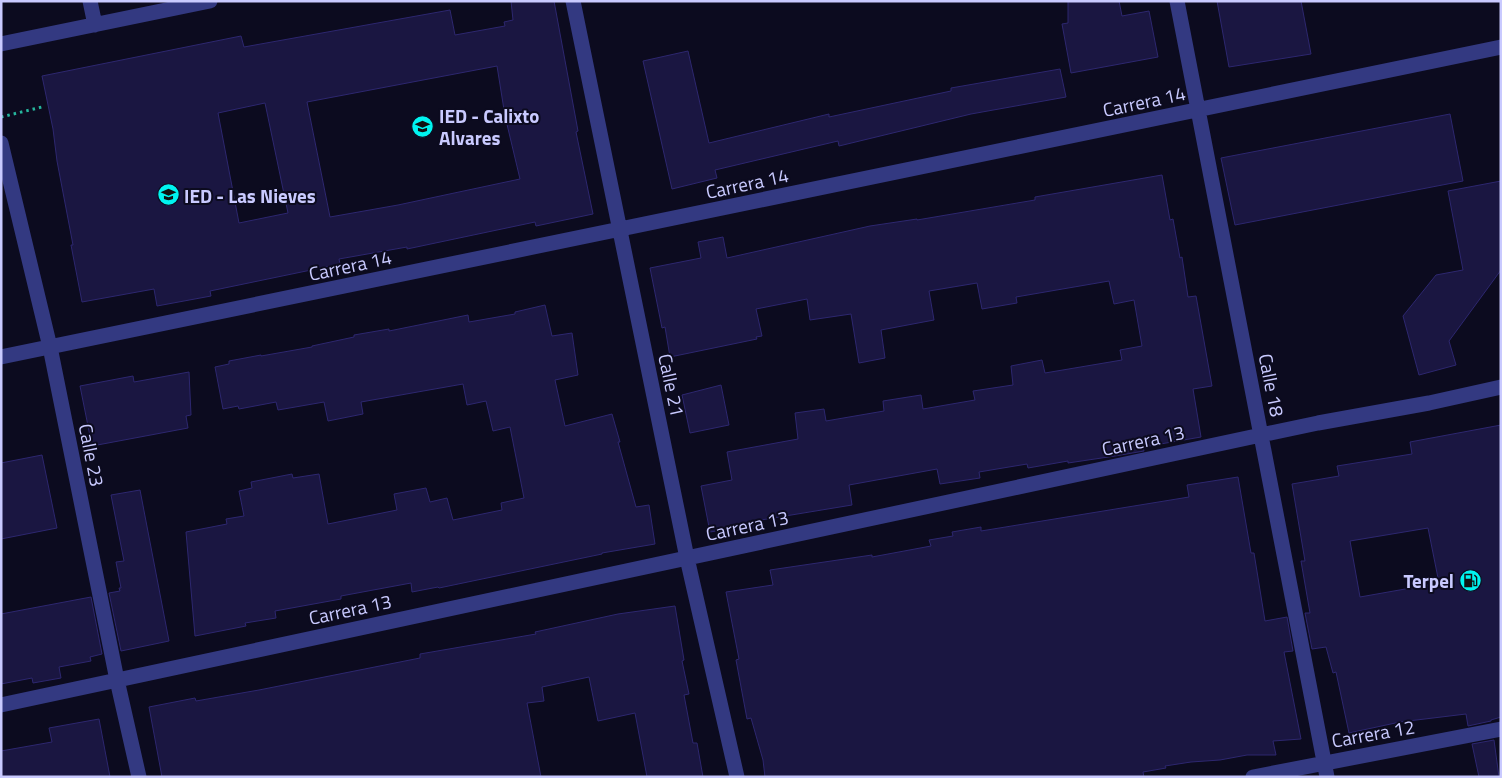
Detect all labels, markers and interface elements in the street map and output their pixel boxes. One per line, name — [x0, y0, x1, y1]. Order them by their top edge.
street label: Carrera 14 — [1100, 78, 1188, 124]
place label: IED - Calixto Alvares — [439, 101, 539, 152]
school or university icon: IED - Calixto Alvares — [411, 114, 435, 138]
street label: Carrera 14 — [703, 160, 791, 206]
place label: IED - Las Nieves — [184, 181, 316, 210]
school or university icon: IED - Las Nieves — [156, 183, 180, 207]
street label: Carrera 14 — [306, 242, 394, 288]
street label: Calle 21 — [651, 351, 693, 419]
street label: Calle 18 — [1252, 351, 1292, 419]
street label: Carrera 13 — [1099, 417, 1187, 463]
street label: Calle 23 — [72, 421, 112, 489]
street label: Carrera 13 — [703, 502, 791, 548]
place label: Terpel — [1403, 566, 1454, 595]
fuel station icon: Terpel — [1458, 568, 1482, 592]
street label: Carrera 13 — [306, 586, 394, 632]
street label: Carrera 12 — [1329, 711, 1417, 755]

